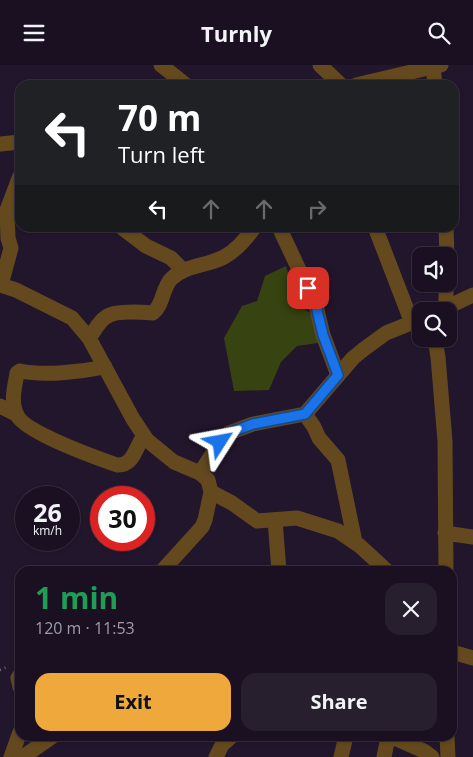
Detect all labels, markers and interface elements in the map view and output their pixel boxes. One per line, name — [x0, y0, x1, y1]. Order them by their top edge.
text: Turnly — [201, 18, 272, 48]
icon: menu — [20, 19, 48, 47]
icon: search — [425, 19, 453, 47]
text: 70 m — [118, 94, 201, 141]
icon: left — [35, 100, 100, 165]
text: Turn left — [118, 139, 205, 169]
icon: left — [144, 195, 172, 223]
icon: ahead — [197, 195, 225, 223]
icon: ahead — [250, 195, 278, 223]
icon: right — [303, 195, 331, 223]
map controls — [412, 247, 457, 347]
button: sound — [412, 247, 457, 292]
pin — [287, 267, 329, 309]
icon: arrive — [294, 274, 322, 302]
button: search — [412, 302, 457, 347]
position arrow — [193, 415, 245, 467]
speed limit sign: 30 — [90, 486, 155, 551]
text: 26 — [33, 495, 62, 529]
text: km/h — [33, 522, 62, 539]
text: 1 min — [35, 577, 118, 618]
button: close — [385, 583, 437, 635]
text: 120 m · 11:53 — [35, 617, 135, 639]
button: Exit — [35, 673, 231, 731]
button: Share — [241, 673, 437, 731]

